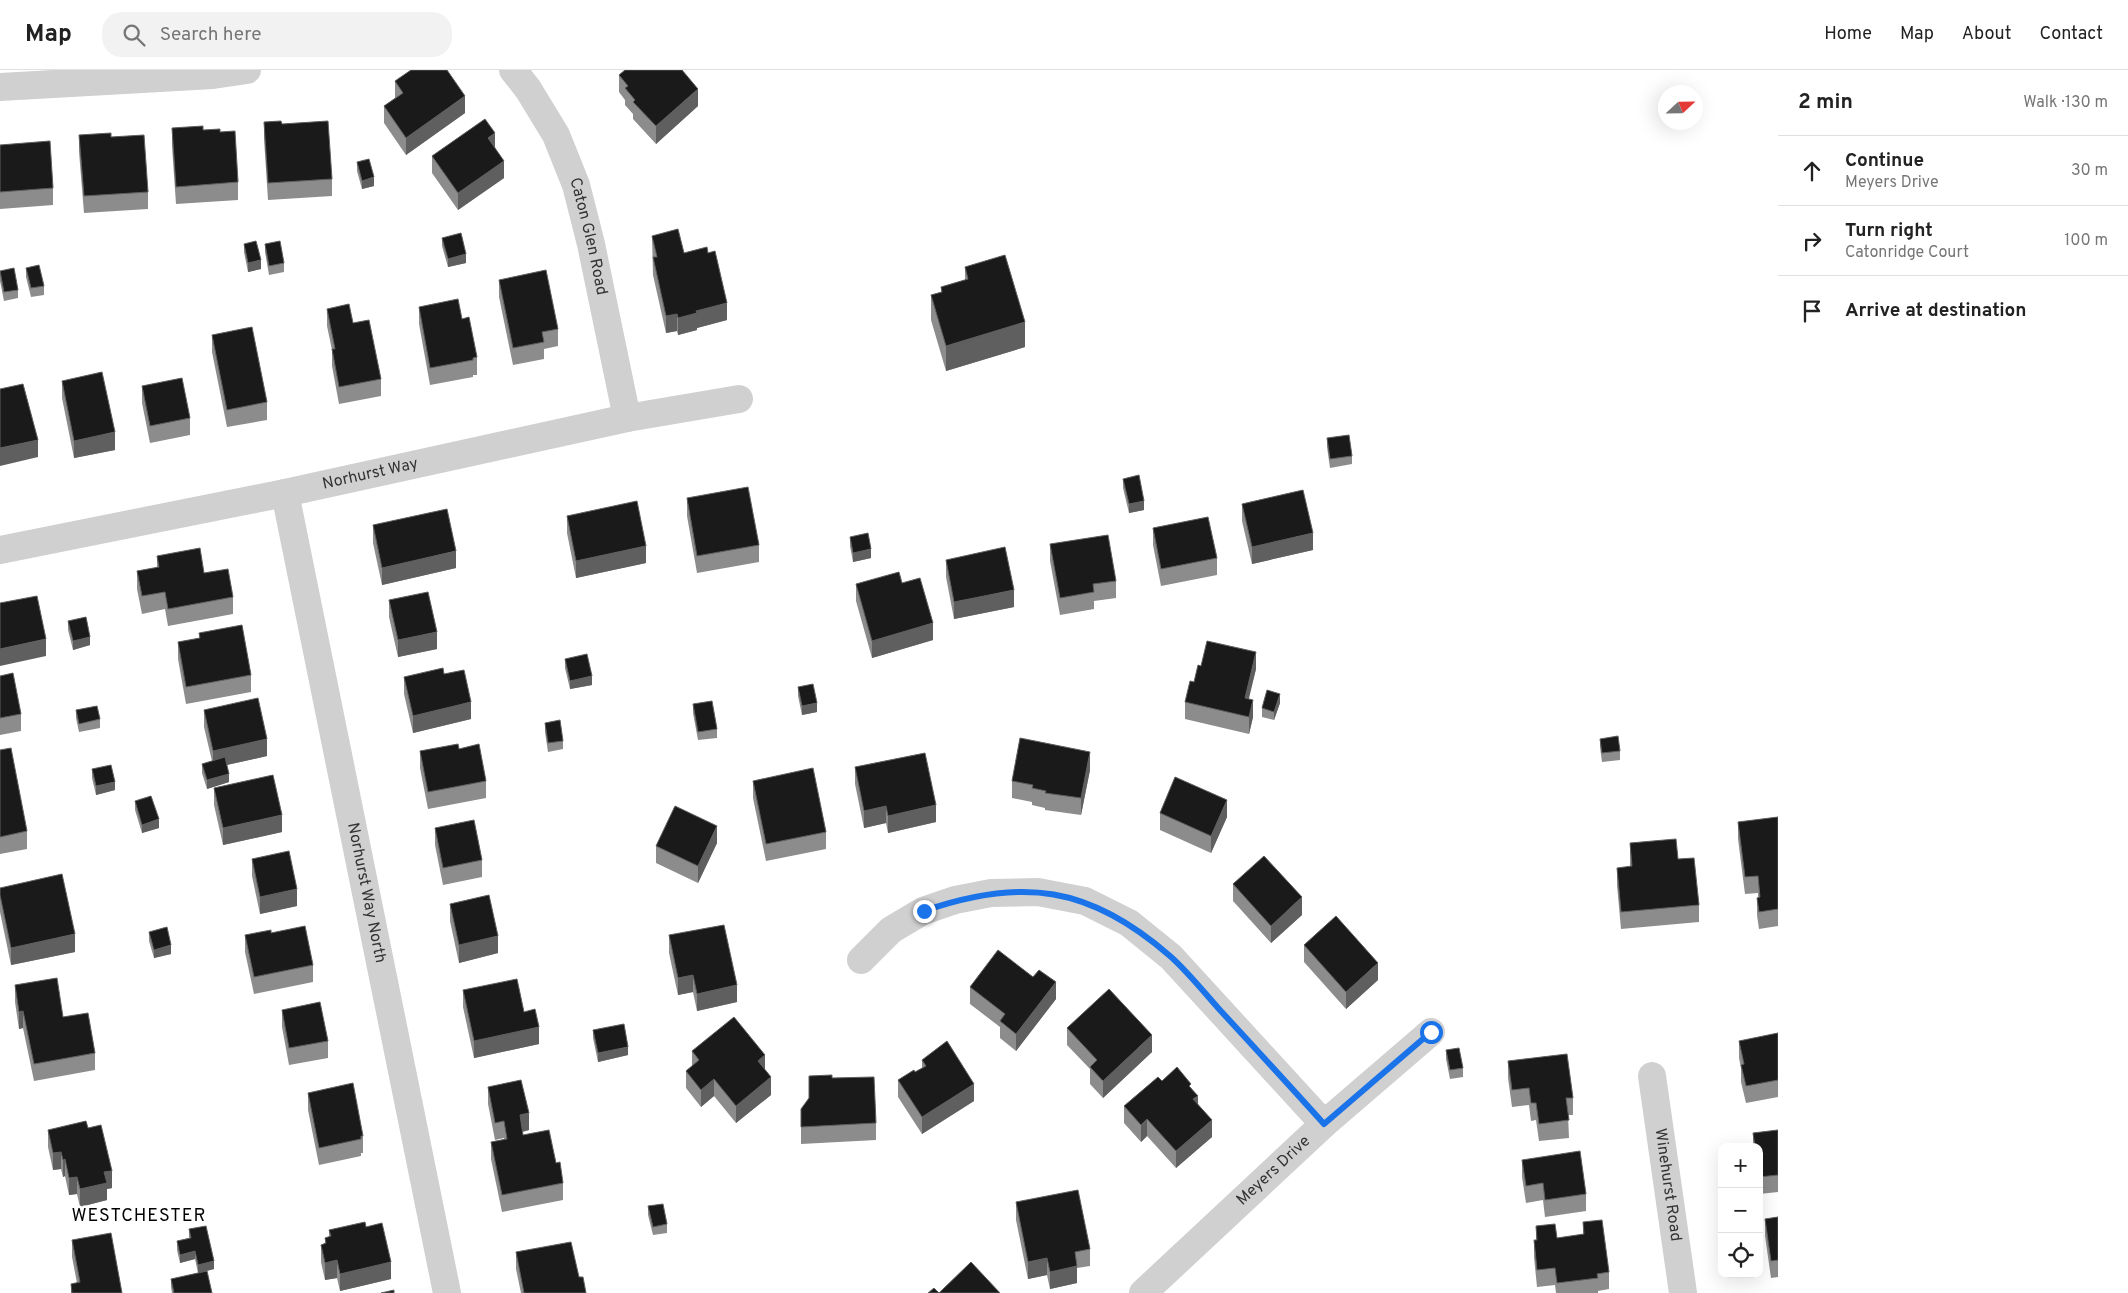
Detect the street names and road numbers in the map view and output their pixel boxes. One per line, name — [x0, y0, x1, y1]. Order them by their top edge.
street label: Caton Glen Road — [564, 175, 611, 297]
street label: Norhurst Way — [321, 454, 420, 494]
street label: Norhurst Way North — [342, 821, 390, 965]
street label: Winehurst Road — [1650, 1127, 1686, 1243]
street label: Meyers Drive — [1233, 1132, 1315, 1210]

